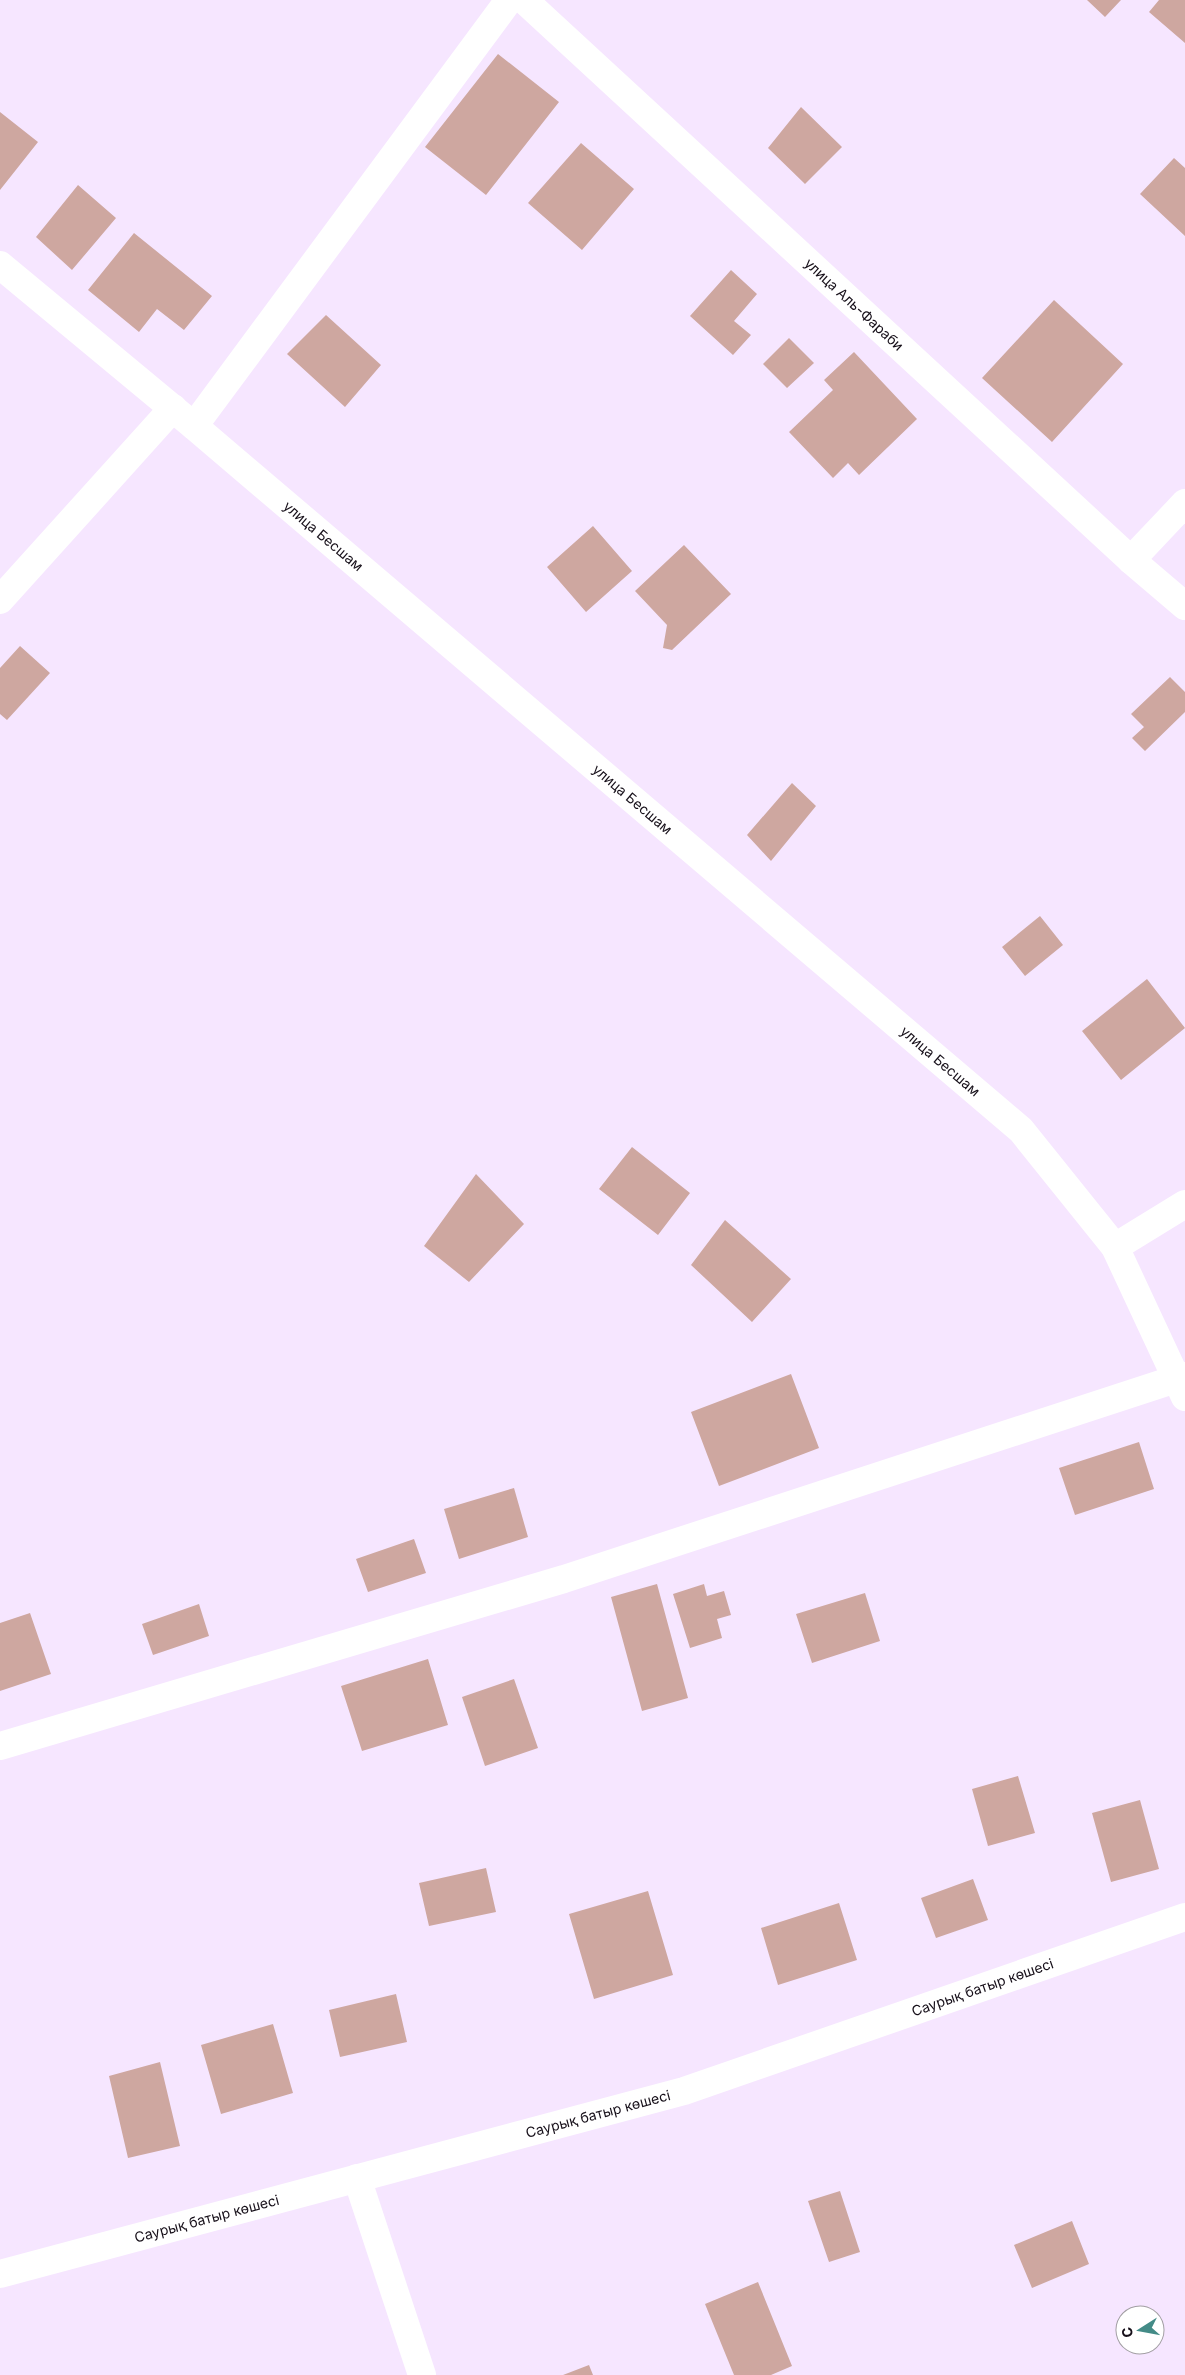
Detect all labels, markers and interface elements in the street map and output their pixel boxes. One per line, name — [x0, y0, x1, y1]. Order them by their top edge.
street label: улица Аль-Фараби — [801, 254, 907, 354]
street label: улица Бесшам — [280, 497, 367, 574]
street label: улица Бесшам — [590, 760, 676, 838]
street label: улица Бесшам — [897, 1022, 984, 1099]
street label: Саурық батыр көшесі — [909, 1954, 1055, 2019]
street label: Саурық батыр көшесі — [524, 2086, 672, 2141]
street label: Саурық батыр көшесі — [132, 2191, 281, 2246]
north arrow — [1115, 2305, 1165, 2355]
text: С — [1117, 2326, 1136, 2339]

